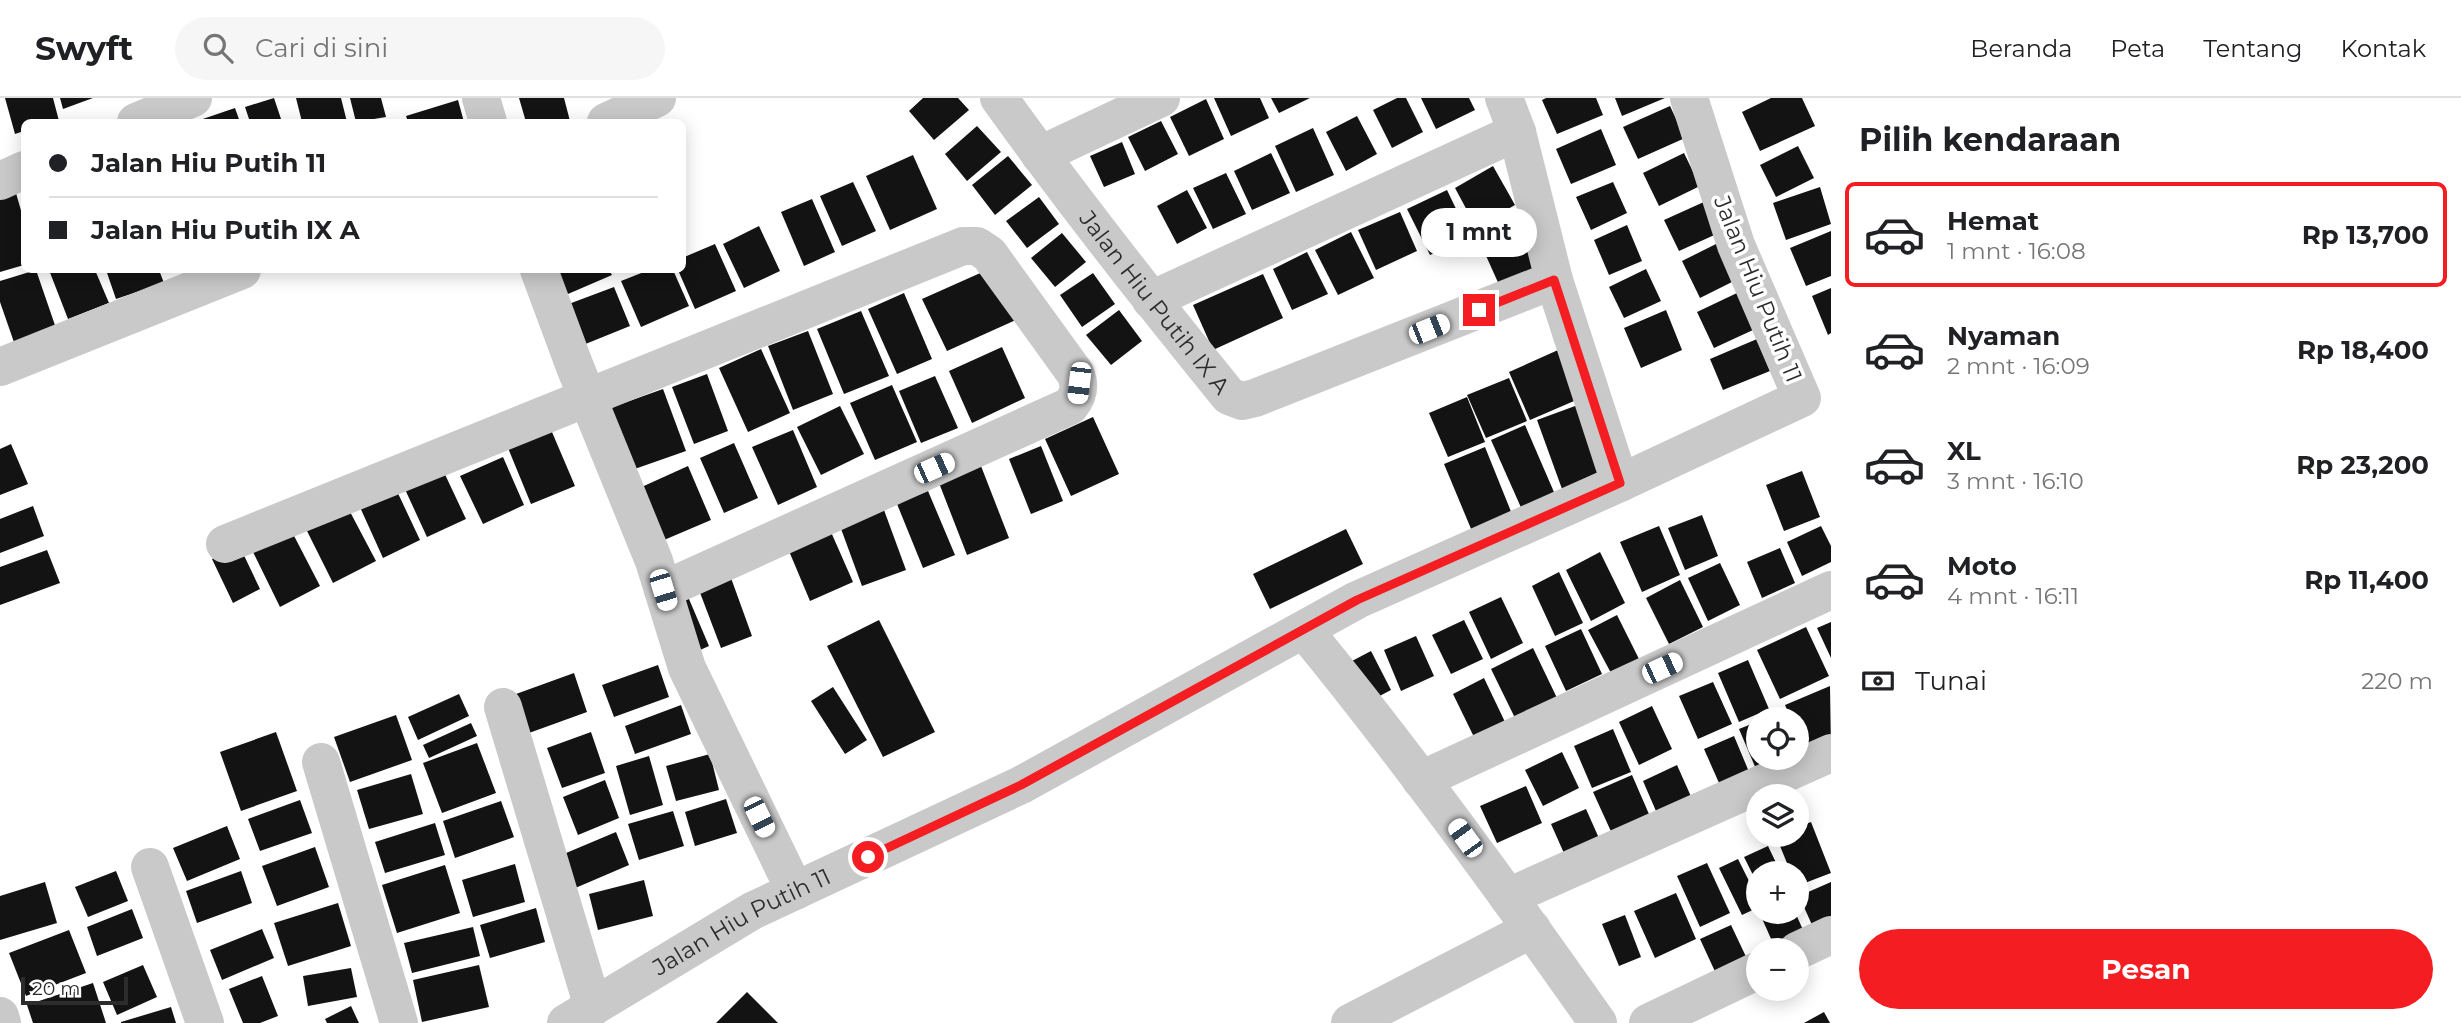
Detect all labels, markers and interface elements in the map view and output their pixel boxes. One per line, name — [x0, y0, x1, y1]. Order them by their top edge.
search box — [175, 17, 665, 80]
text: Swyft — [35, 28, 133, 68]
icon: search — [199, 29, 237, 67]
text: Cari di sini — [255, 32, 388, 64]
text: Beranda — [1970, 34, 2072, 63]
text: Peta — [2110, 34, 2165, 63]
text: Tentang — [2203, 34, 2302, 63]
text: Kontak — [2340, 34, 2426, 63]
text: Pilih kendaraan — [1859, 120, 2121, 159]
text: Jalan Hiu Putih 11 — [91, 147, 326, 179]
street label: Jalan Hiu Putih 11 — [1707, 191, 1808, 386]
icon: car — [1863, 203, 1926, 266]
street label: Jalan Hiu Putih IX A — [1073, 204, 1236, 400]
text: Hemat — [1947, 205, 2039, 237]
callout: 1 mnt — [1421, 208, 1537, 258]
text: Jalan Hiu Putih IX A — [91, 214, 360, 246]
text: 1 mnt — [1446, 218, 1512, 246]
text: Rp 13,700 — [2302, 219, 2429, 251]
text: 1 mnt · 16:08 — [1947, 237, 2086, 265]
route end — [1463, 294, 1495, 326]
car — [1406, 311, 1453, 347]
icon: car — [1863, 318, 1926, 381]
text: Nyaman — [1947, 320, 2060, 352]
text: Rp 18,400 — [2297, 334, 2429, 366]
text: 2 mnt · 16:09 — [1947, 352, 2090, 380]
car — [1067, 361, 1092, 405]
icon: car — [1863, 433, 1926, 496]
text: XL — [1947, 435, 1981, 467]
text: Rp 23,200 — [2296, 449, 2429, 481]
car — [911, 450, 958, 486]
text: 3 mnt · 16:10 — [1947, 467, 2084, 495]
icon: car — [1863, 548, 1926, 611]
text: Moto — [1947, 550, 2017, 582]
text: Rp 11,400 — [2304, 564, 2429, 596]
car — [647, 567, 680, 613]
text: 4 mnt · 16:11 — [1947, 582, 2079, 610]
car — [1639, 650, 1686, 686]
icon: cash — [1859, 662, 1897, 700]
text: Tunai — [1915, 665, 1987, 697]
text: 220 m — [2361, 667, 2433, 695]
map controls — [1746, 707, 1809, 1001]
button: locate — [1746, 707, 1809, 770]
button: layers — [1746, 784, 1809, 847]
car — [741, 794, 778, 840]
car — [1445, 815, 1486, 861]
route start — [852, 841, 884, 873]
button: + — [1746, 861, 1809, 924]
street label: Jalan Hiu Putih 11 — [647, 862, 835, 982]
button: Pesan — [1859, 929, 2433, 1009]
button: − — [1746, 938, 1809, 1001]
scale bar — [21, 974, 128, 1006]
text: 20 m — [32, 977, 80, 1000]

